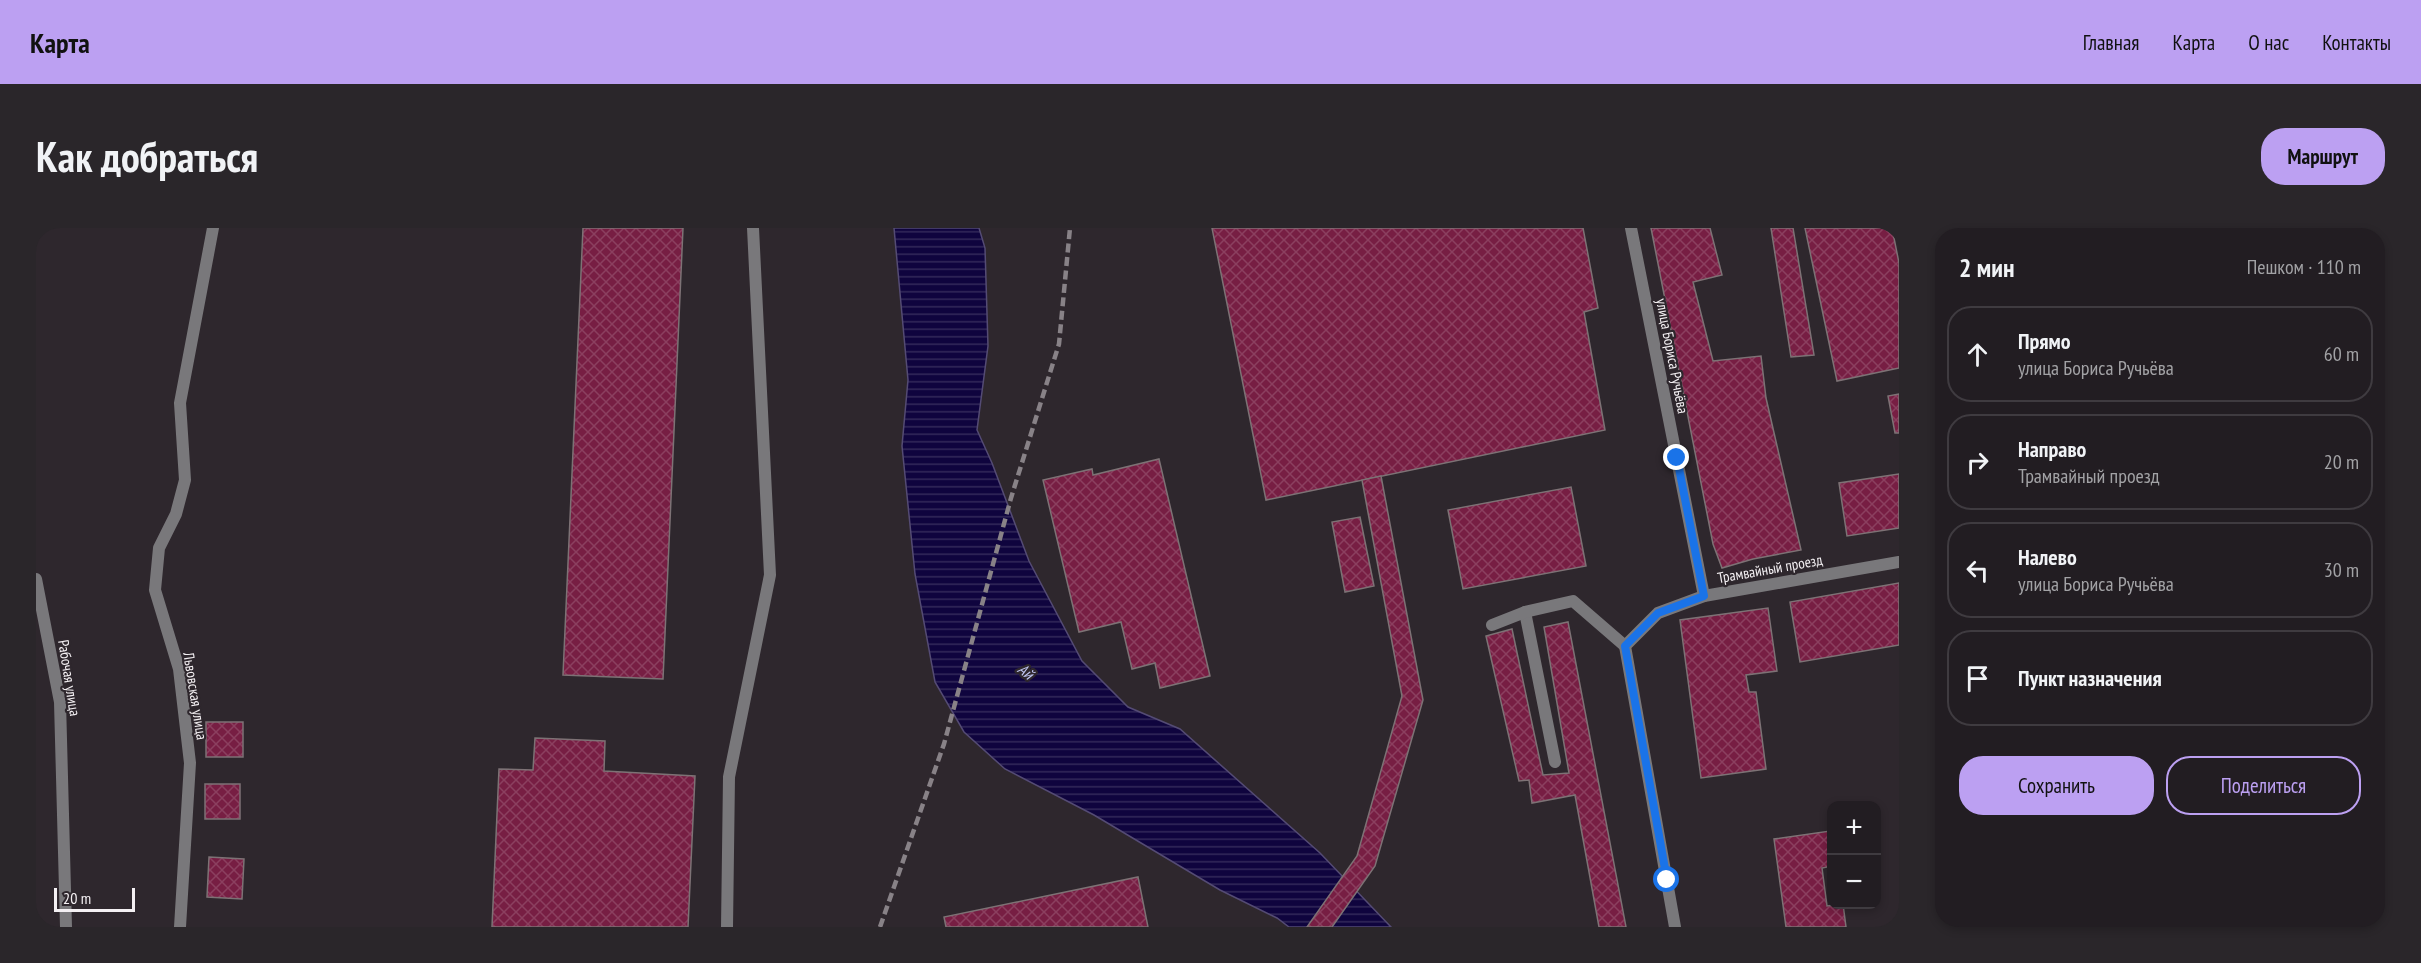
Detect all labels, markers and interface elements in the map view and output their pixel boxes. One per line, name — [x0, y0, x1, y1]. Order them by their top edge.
text: Карта — [30, 24, 90, 61]
text: Главная — [2083, 29, 2139, 56]
text: Карта — [2172, 29, 2215, 56]
text: О нас — [2248, 29, 2289, 56]
text: Контакты — [2322, 29, 2391, 56]
button: Маршрут — [2261, 128, 2385, 185]
text: Как добраться — [36, 129, 258, 184]
text: 2 мин — [1959, 251, 2014, 284]
text: Пешком · 110 m — [2247, 254, 2361, 280]
street label: улица Бориса Ручьёва — [1652, 297, 1693, 415]
text: Прямо — [2018, 327, 2071, 355]
icon: ahead — [1961, 338, 1994, 371]
text: 60 m — [2324, 341, 2359, 367]
text: улица Бориса Ручьёва — [2018, 355, 2174, 381]
text: Направо — [2018, 435, 2086, 463]
route end — [1663, 444, 1689, 470]
icon: right — [1961, 446, 1994, 479]
text: 20 m — [2324, 449, 2359, 475]
text: Трамвайный проезд — [2018, 463, 2160, 489]
text: Налево — [2018, 543, 2077, 571]
street label: Трамвайный проезд — [1716, 550, 1824, 587]
icon: left — [1961, 554, 1994, 587]
text: 30 m — [2324, 557, 2359, 583]
text: улица Бориса Ручьёва — [2018, 571, 2174, 597]
street label: Рабочая улица — [54, 638, 85, 717]
street label: Львовская улица — [179, 650, 212, 741]
water label: Ай — [1014, 659, 1039, 685]
icon: arrive — [1961, 662, 1994, 695]
text: Пункт назначения — [2018, 664, 2162, 692]
button: Сохранить — [1959, 756, 2154, 815]
button: Поделиться — [2166, 756, 2361, 815]
map controls — [1827, 801, 1881, 909]
button: + — [1827, 801, 1881, 855]
button: − — [1827, 855, 1881, 909]
route start — [1653, 866, 1679, 892]
scale bar — [54, 885, 135, 912]
text: 20 m — [63, 888, 91, 908]

